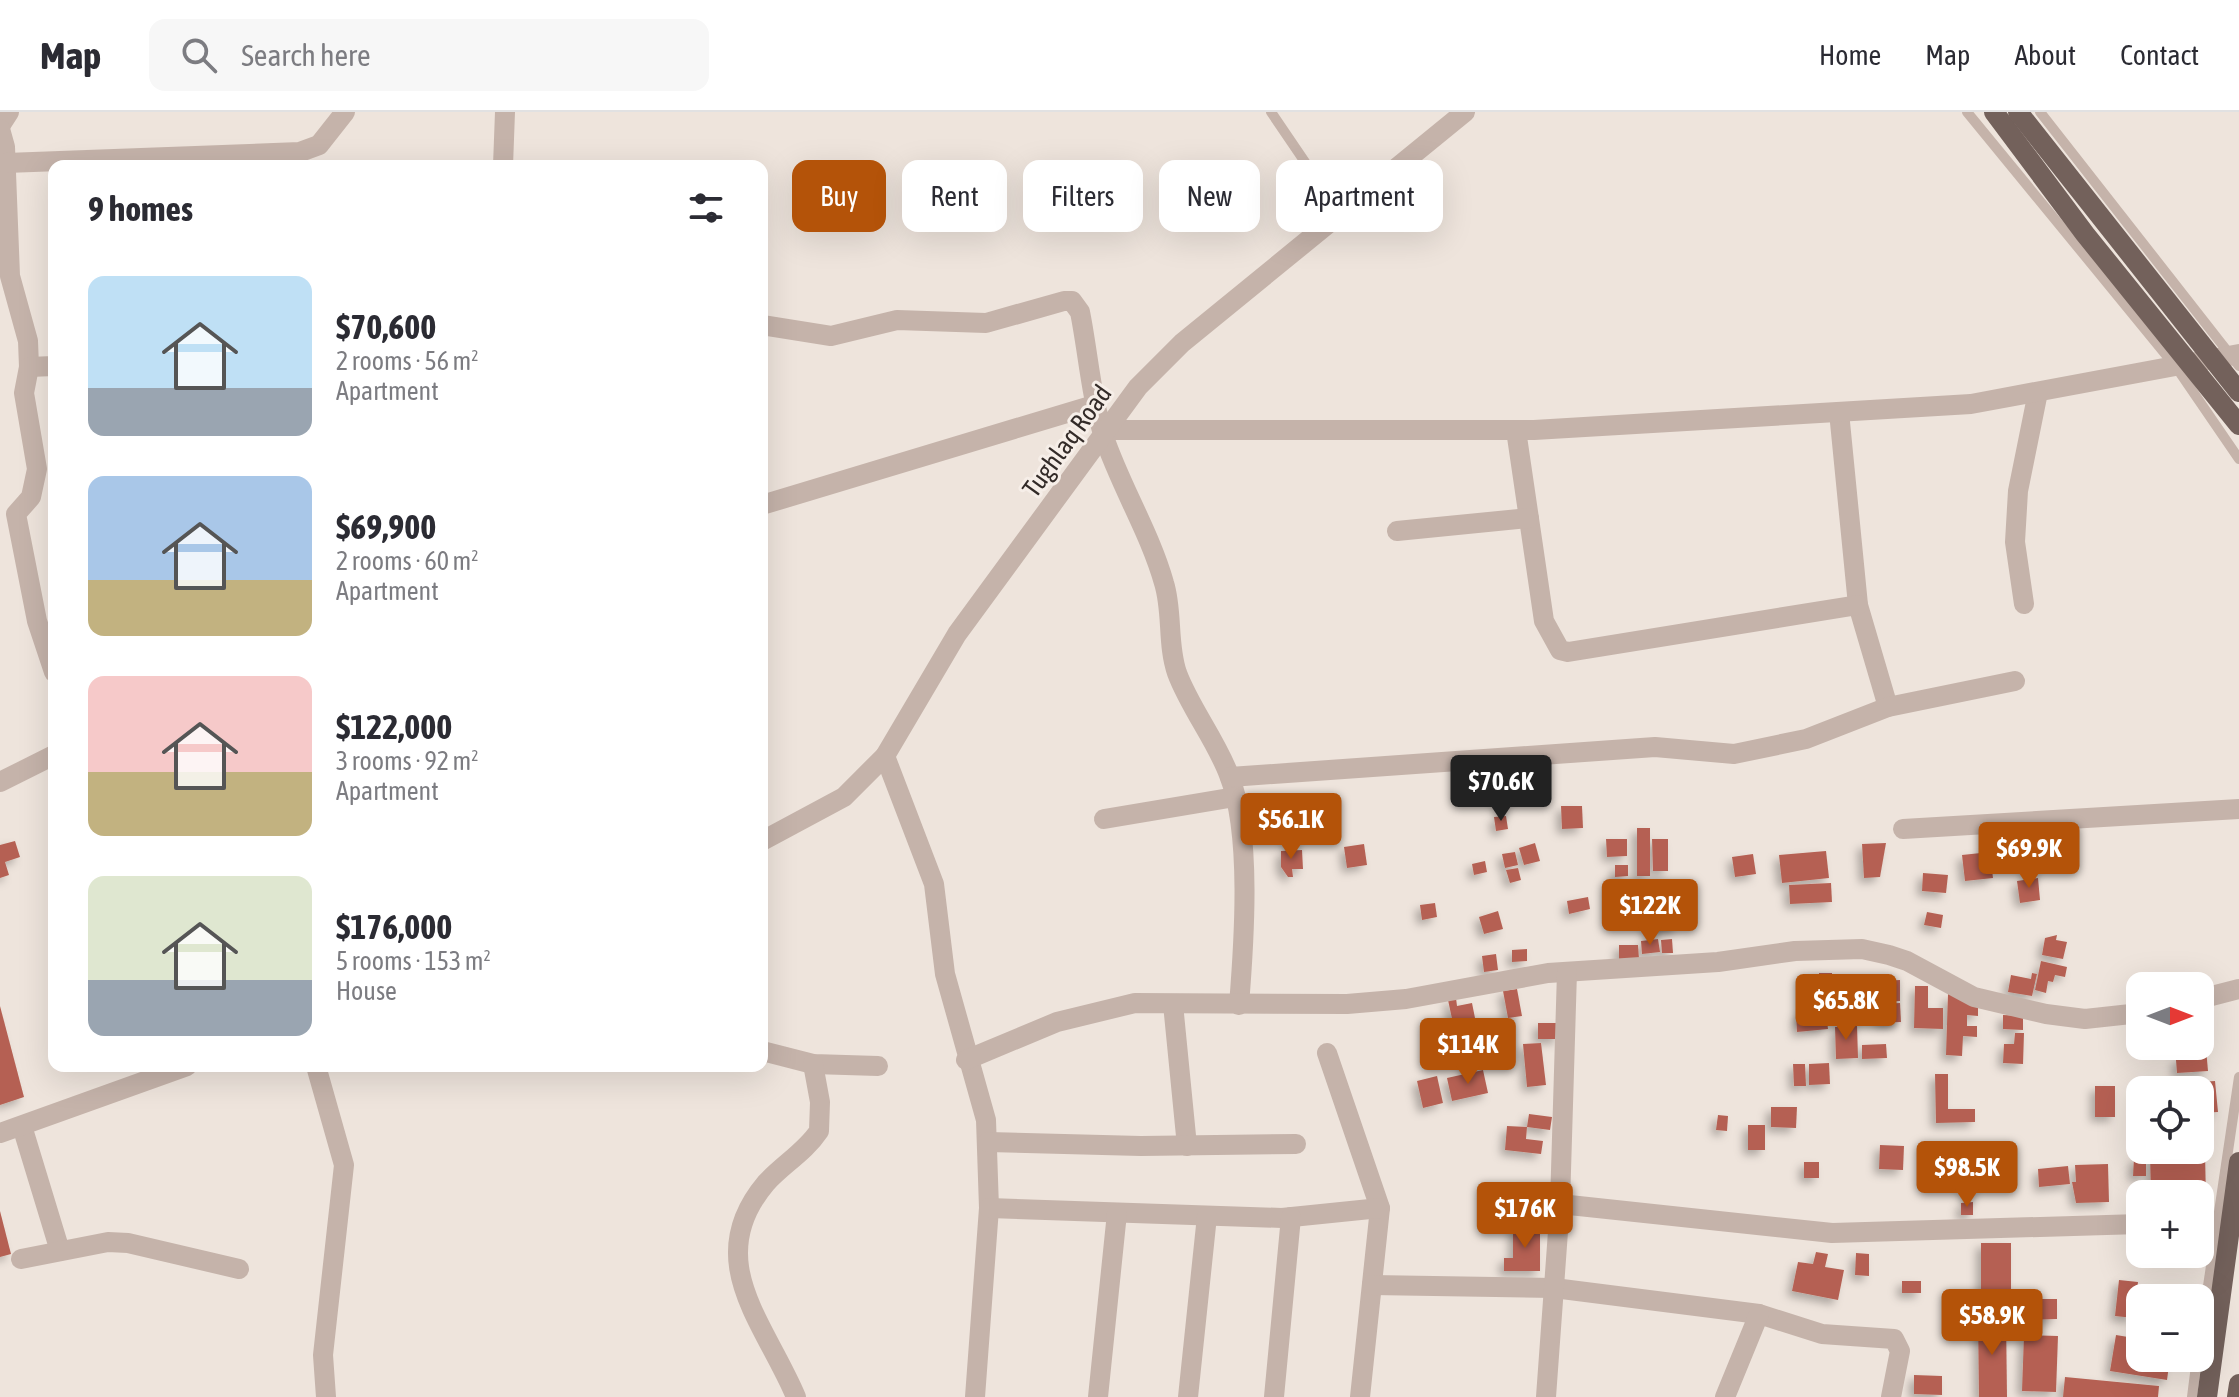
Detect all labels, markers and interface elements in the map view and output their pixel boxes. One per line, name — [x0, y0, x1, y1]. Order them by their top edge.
search box — [149, 19, 709, 91]
icon: search — [177, 33, 221, 77]
text: Map — [40, 34, 101, 77]
text: Search here — [241, 38, 371, 72]
text: Home — [1819, 39, 1881, 71]
text: Map — [1925, 39, 1970, 71]
text: About — [2014, 39, 2076, 71]
text: Contact — [2120, 39, 2199, 71]
chip: Buy — [792, 160, 886, 232]
chip: Rent — [902, 160, 1007, 232]
chip: Filters — [1023, 160, 1143, 232]
chip: New — [1159, 160, 1260, 232]
chip: Apartment — [1276, 160, 1443, 232]
icon: filters — [684, 186, 728, 230]
text: 9 homes — [88, 189, 193, 228]
text: $70,600 — [336, 307, 436, 346]
icon: home — [152, 308, 248, 404]
text: 2 rooms · 56 m² — [336, 346, 478, 376]
text: Apartment — [336, 376, 439, 406]
street label: Tughlaq Road — [1016, 379, 1118, 503]
text: $69,900 — [336, 507, 436, 546]
icon: home — [152, 508, 248, 604]
text: 2 rooms · 60 m² — [336, 546, 478, 576]
text: Apartment — [336, 576, 439, 606]
text: $122,000 — [336, 707, 452, 746]
icon: home — [152, 708, 248, 804]
text: 3 rooms · 92 m² — [336, 746, 478, 776]
pin: $70.6K — [1436, 755, 1566, 823]
text: $70.6K — [1469, 766, 1533, 796]
text: Apartment — [336, 776, 439, 806]
pin: $56.1K — [1226, 793, 1356, 861]
text: $56.1K — [1259, 804, 1323, 834]
pin: $69.9K — [1964, 822, 2094, 890]
text: $69.9K — [1997, 833, 2061, 863]
pin: $122K — [1594, 879, 1706, 947]
text: $122K — [1620, 890, 1680, 920]
text: $176,000 — [336, 907, 452, 946]
icon: home — [152, 908, 248, 1004]
text: 5 rooms · 153 m² — [336, 946, 491, 976]
north arrow — [2126, 972, 2214, 1060]
map controls — [2126, 972, 2214, 1372]
pin: $65.8K — [1781, 974, 1911, 1042]
text: House — [336, 976, 397, 1006]
text: $65.8K — [1814, 985, 1878, 1015]
pin: $114K — [1412, 1018, 1524, 1086]
text: $114K — [1438, 1029, 1498, 1059]
button: locate — [2126, 1076, 2214, 1164]
pin: $98.5K — [1902, 1141, 2032, 1209]
text: $98.5K — [1935, 1152, 1999, 1182]
button: + — [2126, 1180, 2214, 1268]
pin: $176K — [1469, 1182, 1581, 1250]
text: $176K — [1495, 1193, 1555, 1223]
button: − — [2126, 1284, 2214, 1372]
pin: $58.9K — [1927, 1289, 2057, 1357]
text: $58.9K — [1960, 1300, 2024, 1330]

